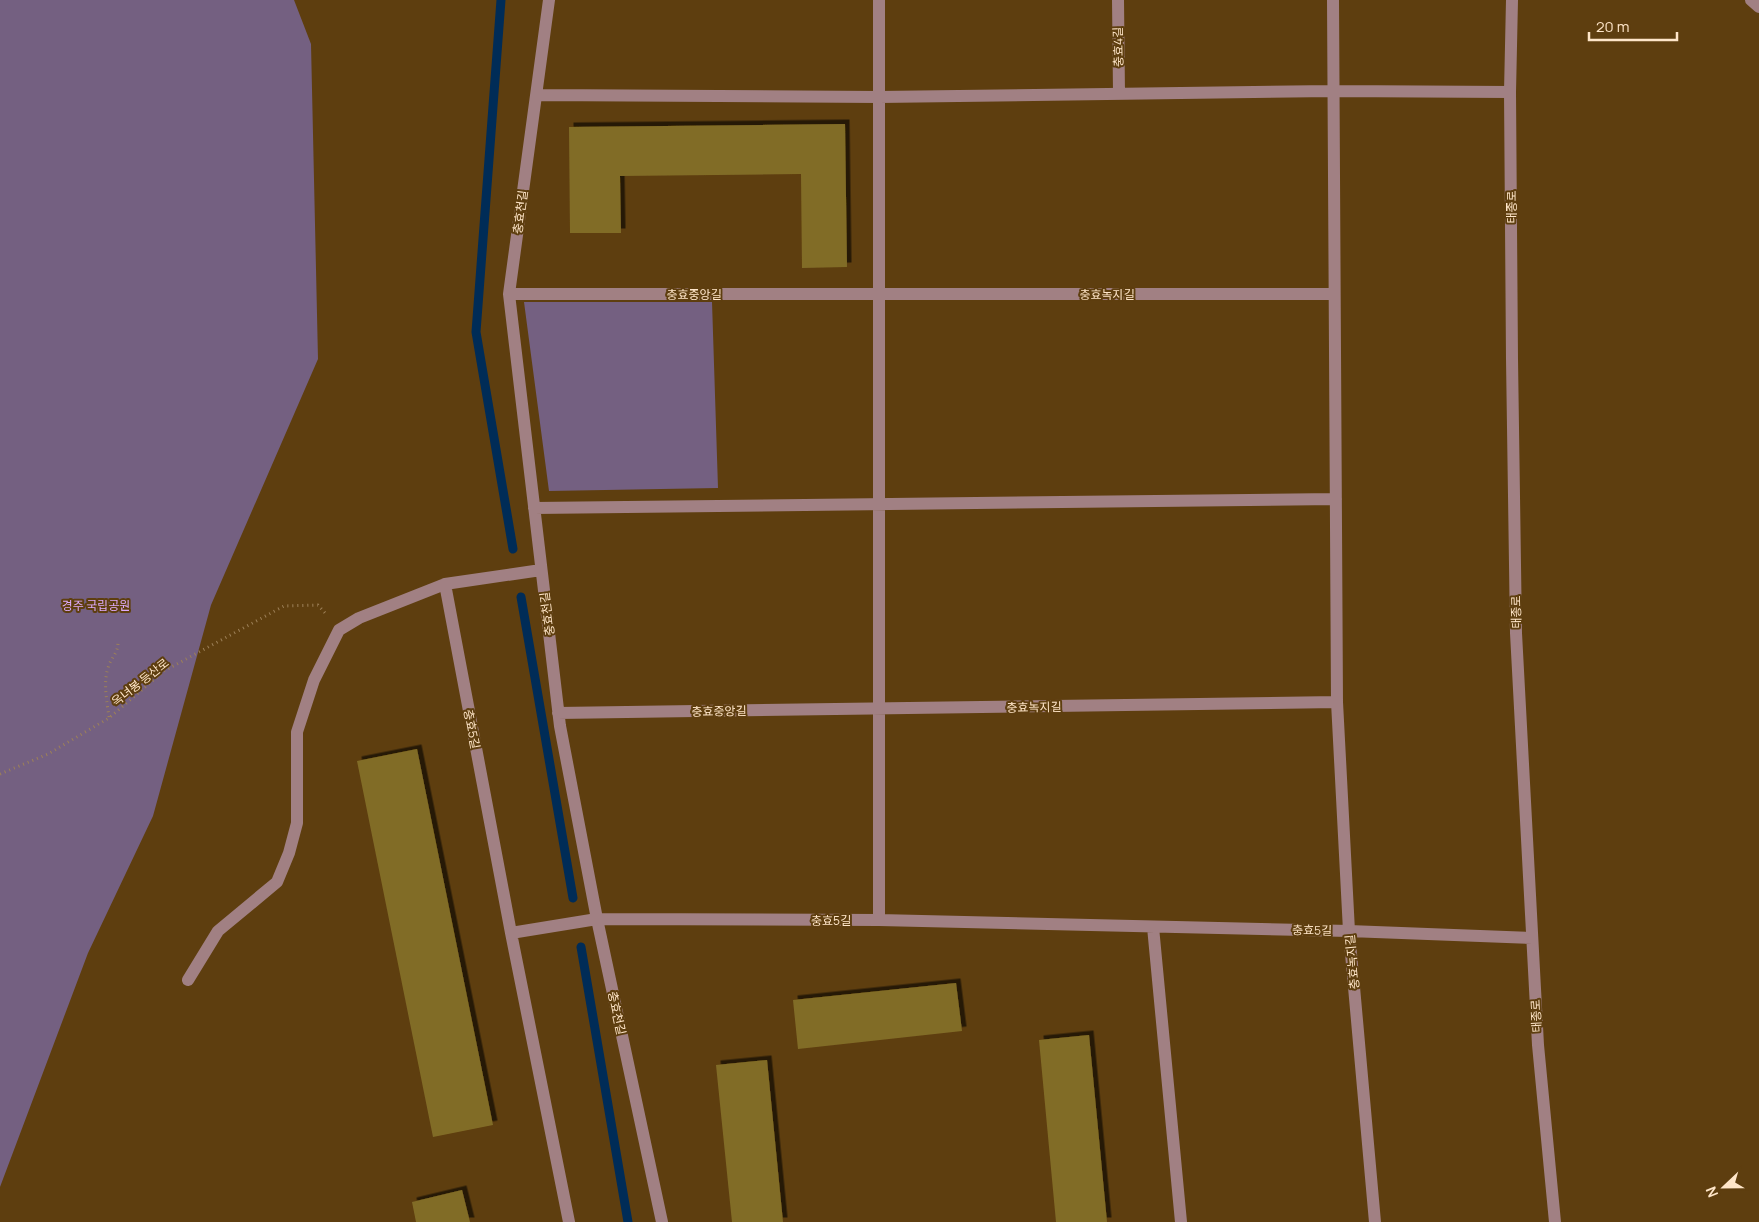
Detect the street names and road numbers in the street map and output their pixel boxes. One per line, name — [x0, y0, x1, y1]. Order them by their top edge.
street label: 충효4길 — [1109, 27, 1127, 67]
street label: 충효천길 — [509, 189, 531, 235]
street label: 태종로 — [1503, 190, 1520, 224]
street label: 충효중앙길 — [666, 286, 722, 303]
street label: 충효녹지길 — [1079, 286, 1135, 303]
street label: 충효천길 — [536, 591, 558, 637]
street label: 태종로 — [1507, 595, 1525, 629]
street label: 옥녀봉 등산로 — [108, 654, 172, 710]
street label: 충효녹지길 — [1006, 698, 1062, 716]
street label: 충효중앙길 — [691, 702, 747, 720]
street label: 충효5길 — [460, 708, 484, 750]
street label: 충효5길 — [811, 912, 851, 929]
street label: 충효5길 — [1292, 921, 1332, 939]
street label: 충효녹지길 — [1341, 934, 1363, 990]
street label: 충효천길 — [604, 990, 630, 1036]
street label: 태종로 — [1527, 999, 1545, 1033]

